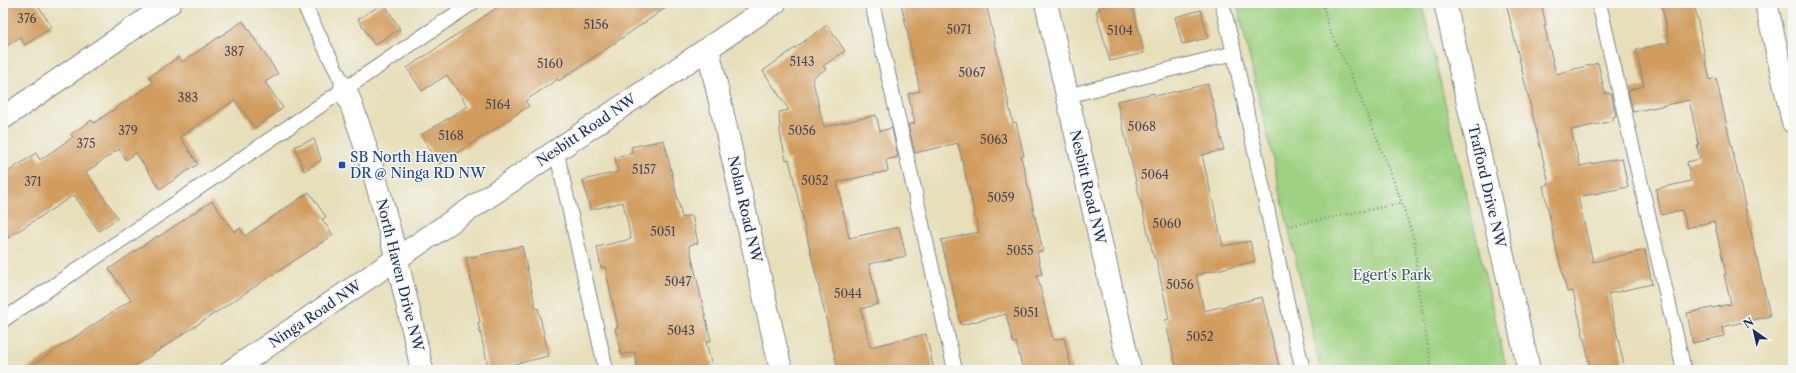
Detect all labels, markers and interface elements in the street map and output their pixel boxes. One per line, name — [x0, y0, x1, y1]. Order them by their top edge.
house number: 376 — [17, 11, 37, 26]
house number: 5156 — [583, 17, 609, 32]
house number: 5071 — [946, 22, 972, 37]
house number: 5104 — [1107, 23, 1133, 38]
house number: 387 — [224, 44, 244, 59]
house number: 5143 — [789, 54, 815, 69]
house number: 5160 — [537, 56, 563, 71]
house number: 5067 — [959, 65, 986, 80]
house number: 383 — [178, 90, 198, 105]
street label: Nesbitt Road NW — [533, 90, 640, 170]
house number: 5164 — [485, 97, 511, 112]
house number: 5068 — [1128, 119, 1156, 134]
house number: 379 — [118, 123, 138, 138]
house number: 5056 — [788, 123, 816, 138]
street label: Trafford Drive NW — [1464, 123, 1510, 250]
house number: 5168 — [438, 128, 464, 143]
street label: Nesbitt Road NW — [1066, 128, 1110, 247]
house number: 5063 — [980, 132, 1008, 147]
house number: 375 — [76, 136, 96, 151]
place label: SB North Haven DR @ Ninga RD NW — [350, 148, 486, 182]
street label: Nolan Road NW — [724, 154, 766, 265]
marker: SB North Haven DR @ Ninga RD NW — [337, 160, 347, 170]
house number: 5157 — [632, 162, 656, 177]
house number: 5064 — [1141, 167, 1169, 182]
house number: 5052 — [801, 173, 829, 188]
house number: 371 — [24, 174, 42, 189]
house number: 5059 — [987, 190, 1015, 205]
street label: North Haven Drive NW — [372, 197, 428, 354]
house number: 5060 — [1153, 216, 1181, 231]
house number: 5051 — [650, 224, 676, 239]
house number: 5055 — [1006, 243, 1034, 258]
park label: Egert's Park — [1353, 266, 1432, 284]
house number: 5047 — [665, 274, 692, 289]
street label: Ninga Road NW — [265, 276, 365, 352]
house number: 5056 — [1166, 277, 1194, 292]
house number: 5044 — [834, 286, 862, 301]
house number: 5051 — [1013, 305, 1039, 320]
north arrow — [1734, 311, 1774, 351]
text: N — [1741, 314, 1757, 331]
house number: 5043 — [667, 323, 695, 338]
house number: 5052 — [1186, 329, 1214, 344]

